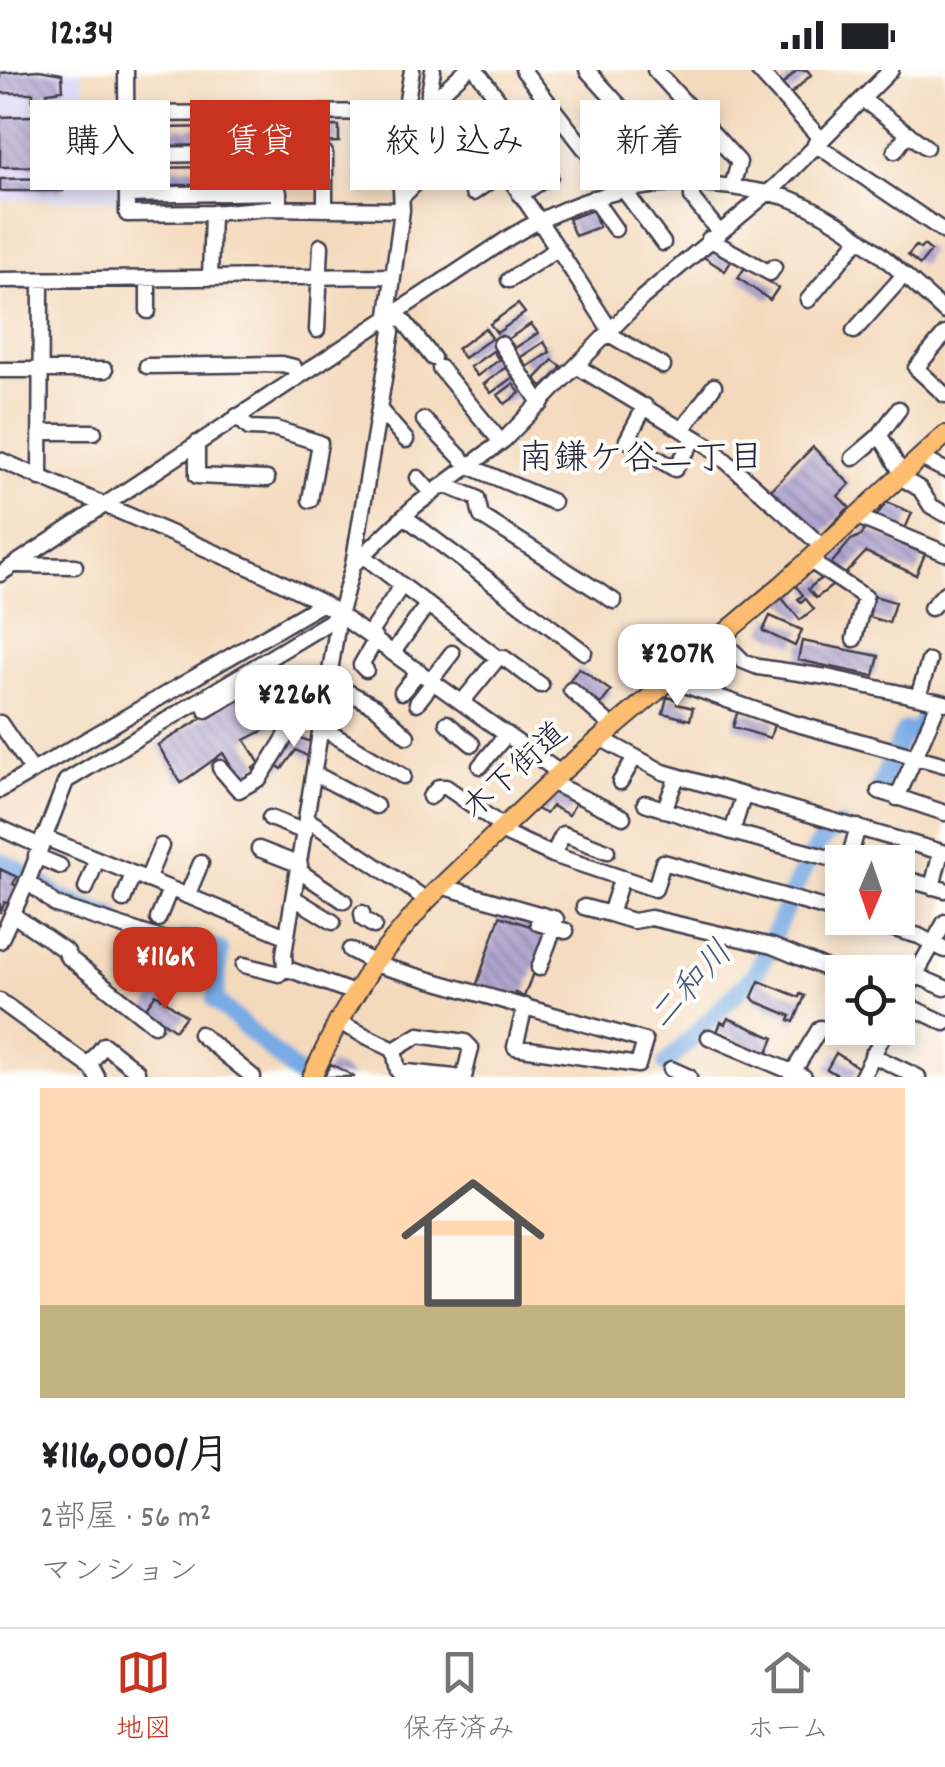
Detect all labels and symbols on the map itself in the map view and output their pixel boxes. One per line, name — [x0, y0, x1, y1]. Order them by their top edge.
district label: 南鎌ケ谷二丁目 — [518, 436, 764, 486]
pin: ¥207K — [607, 624, 747, 709]
pin: ¥226K — [224, 665, 364, 750]
street label: 木下街道 — [454, 713, 580, 833]
north arrow — [825, 845, 915, 935]
pin: ¥116K — [95, 927, 235, 1012]
water label: 二和川 — [639, 931, 747, 1043]

